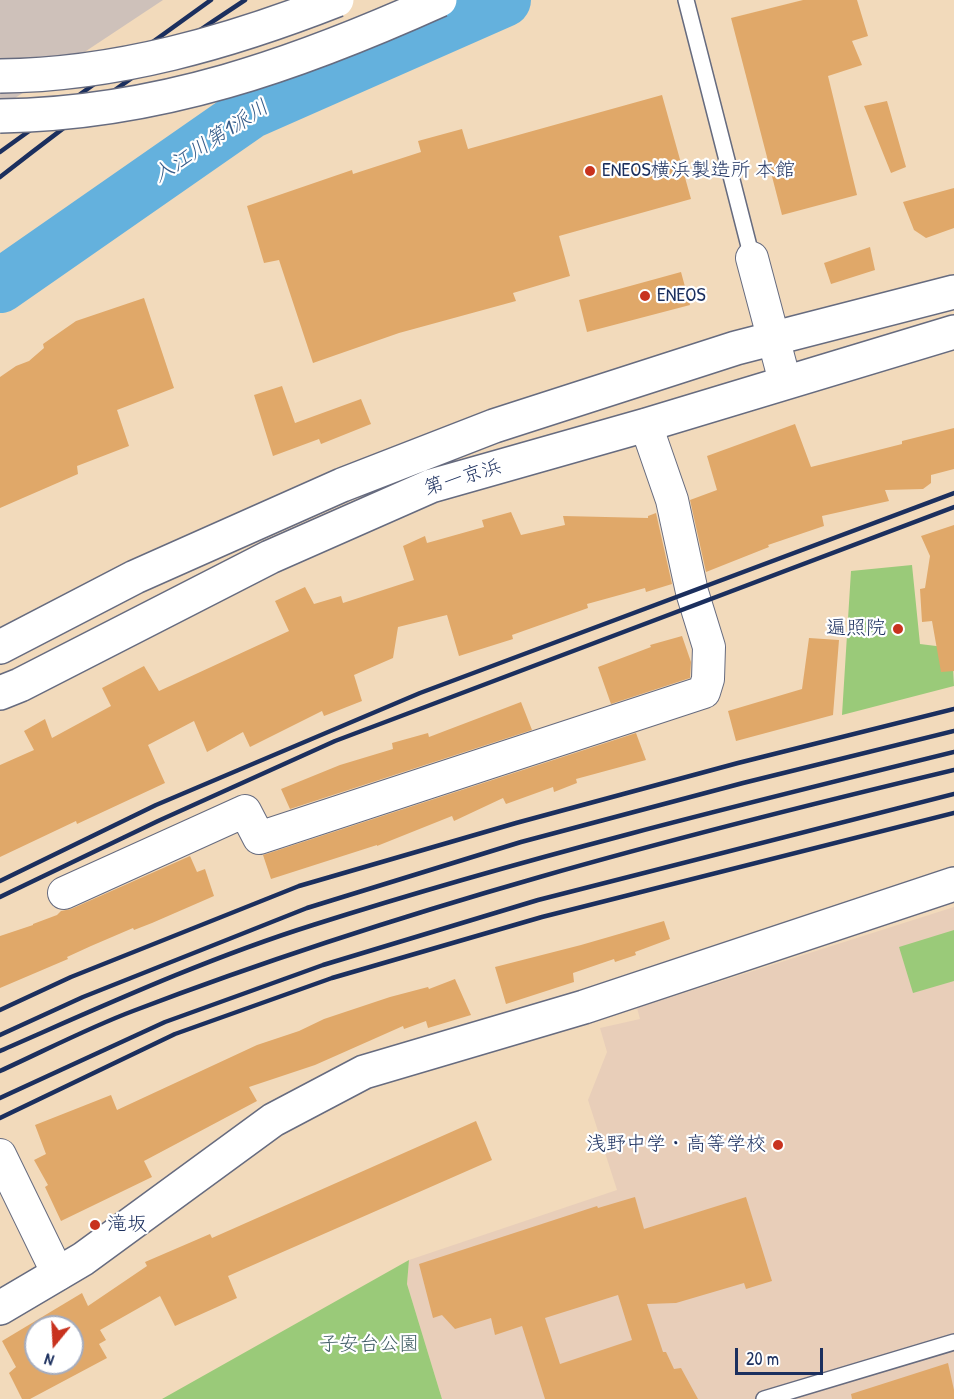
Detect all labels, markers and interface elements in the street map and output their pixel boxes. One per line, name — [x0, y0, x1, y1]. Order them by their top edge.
water label: 入江川第1派川 — [148, 95, 274, 189]
place label: ENEOS横浜製造所 本館 — [602, 159, 795, 183]
marker: ENEOS横浜製造所 本館 — [583, 164, 597, 178]
place label: ENEOS — [657, 284, 706, 308]
marker: ENEOS — [638, 289, 652, 303]
street label: 第一京浜 — [421, 455, 505, 501]
place label: 遍照院 — [826, 617, 886, 641]
marker: 遍照院 — [891, 622, 905, 636]
place label: 浅野中学・高等学校 — [586, 1133, 766, 1157]
marker: 浅野中学・高等学校 — [771, 1138, 785, 1152]
place label: 滝坂 — [107, 1213, 147, 1237]
marker: 滝坂 — [88, 1218, 102, 1232]
north arrow — [24, 1315, 84, 1375]
park label: 子安台公園 — [319, 1333, 419, 1357]
scale bar — [738, 1336, 826, 1374]
text: 20 m — [746, 1346, 779, 1371]
text: N — [42, 1348, 57, 1372]

